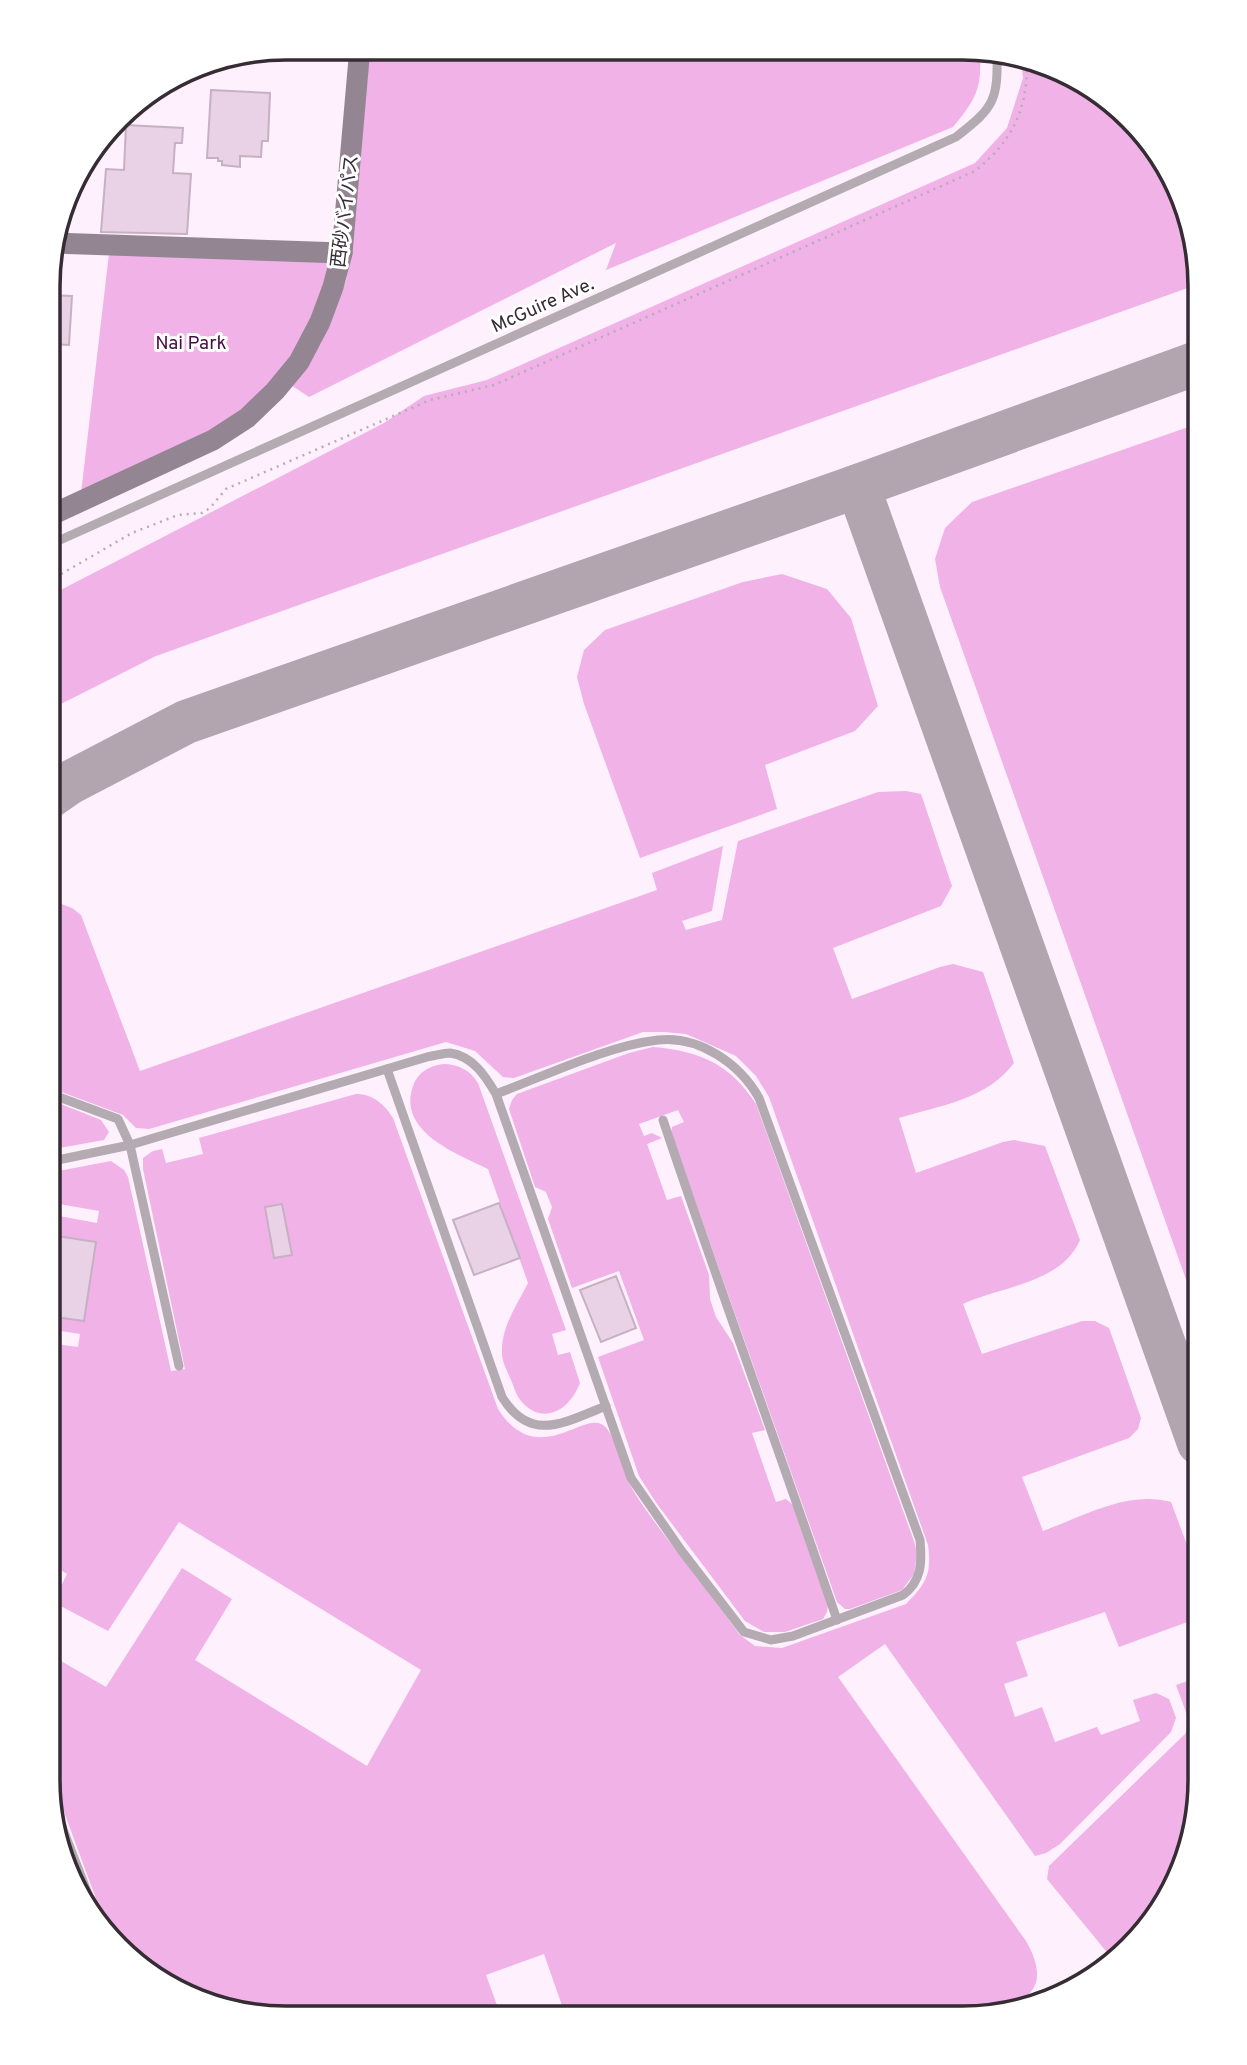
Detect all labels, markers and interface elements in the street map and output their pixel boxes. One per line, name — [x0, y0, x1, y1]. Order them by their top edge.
street label: 西砂バイパス — [327, 153, 365, 269]
street label: McGuire Ave. — [488, 273, 598, 339]
park label: Nai Park — [155, 332, 227, 356]

